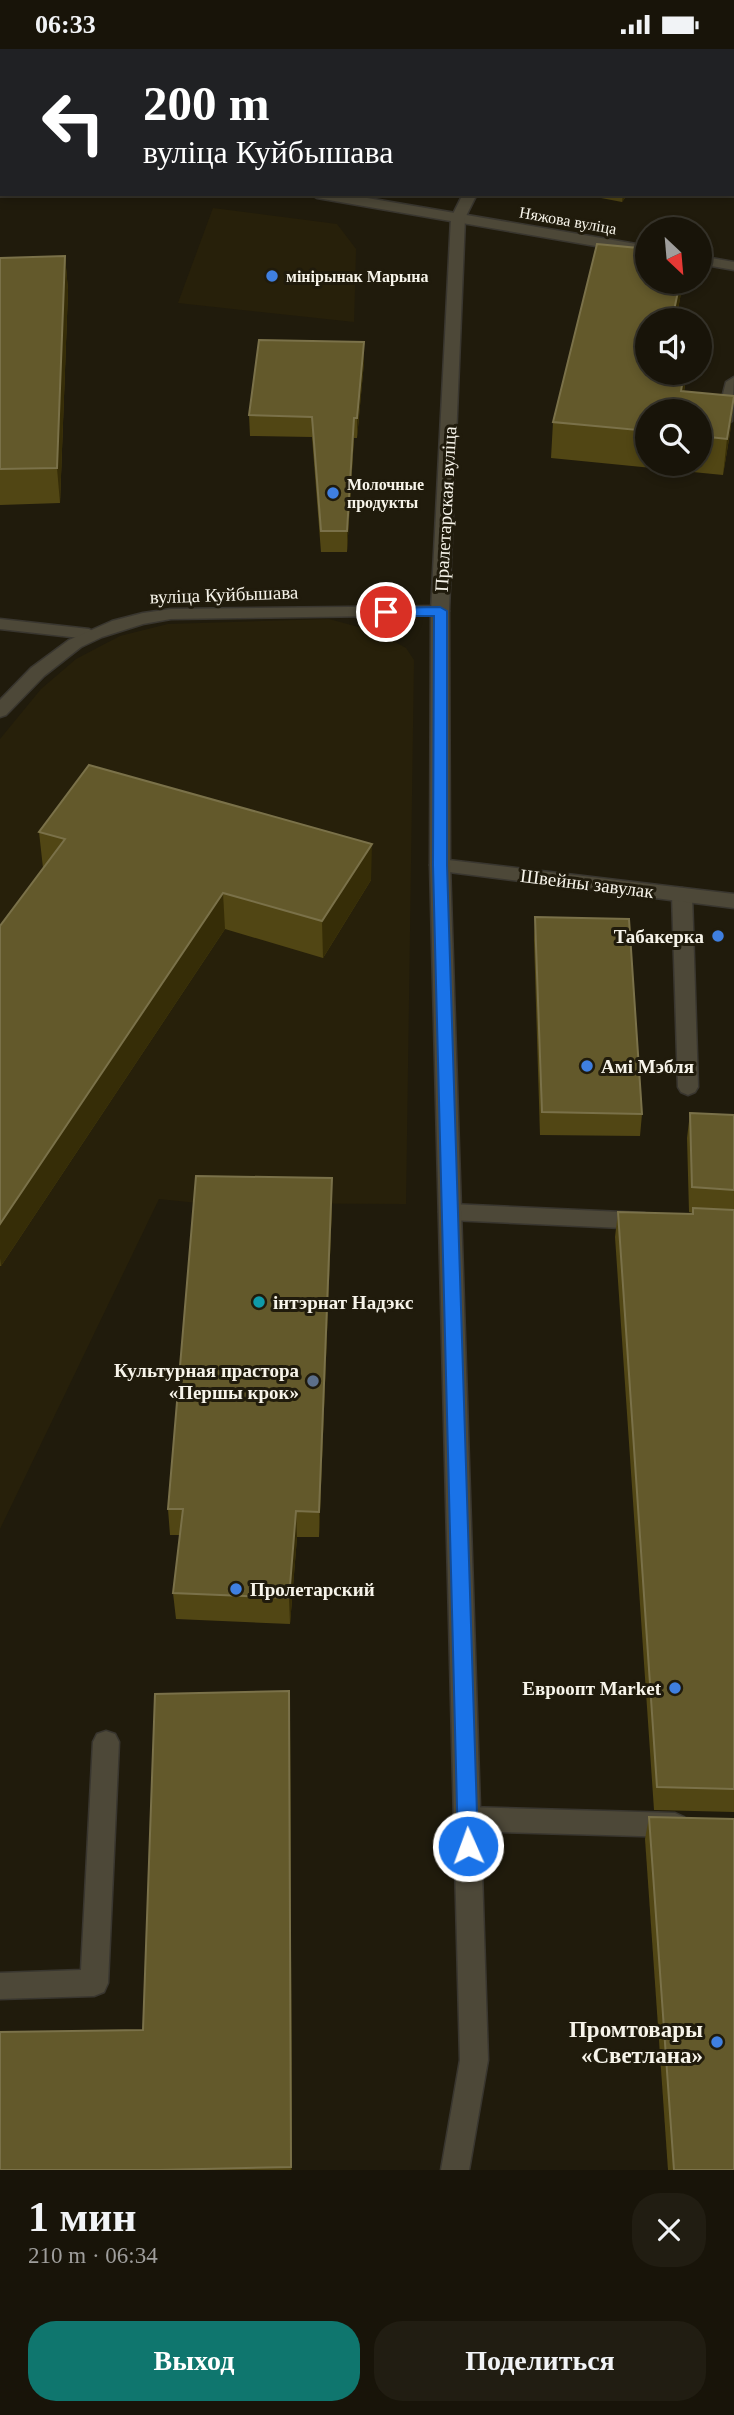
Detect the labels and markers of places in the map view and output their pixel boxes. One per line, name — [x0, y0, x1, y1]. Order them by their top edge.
marker: мінірынак Марына — [264, 268, 280, 284]
place label: мінірынак Марына — [286, 268, 429, 286]
place label: Молочные продукты — [347, 476, 424, 512]
marker: Молочные продукты — [325, 485, 341, 501]
pin — [356, 582, 416, 642]
place label: Табакерка — [614, 926, 704, 947]
marker: Табакерка — [710, 928, 726, 944]
place label: Амі Мэбля — [601, 1056, 694, 1077]
marker: Амі Мэбля — [579, 1058, 595, 1074]
place label: інтэрнат Надэкс — [273, 1292, 413, 1313]
marker: інтэрнат Надэкс — [251, 1294, 267, 1310]
place label: Культурная прастора «Першы крок» — [114, 1360, 299, 1403]
marker: Культурная прастора «Першы крок» — [305, 1373, 321, 1389]
place label: Пролетарский — [250, 1579, 375, 1600]
marker: Пролетарский — [228, 1581, 244, 1597]
place label: Евроопт Market — [522, 1678, 662, 1699]
marker: Евроопт Market — [667, 1680, 683, 1696]
place label: Промтовары «Светлана» — [569, 2017, 703, 2068]
marker: Промтовары «Светлана» — [709, 2034, 725, 2050]

